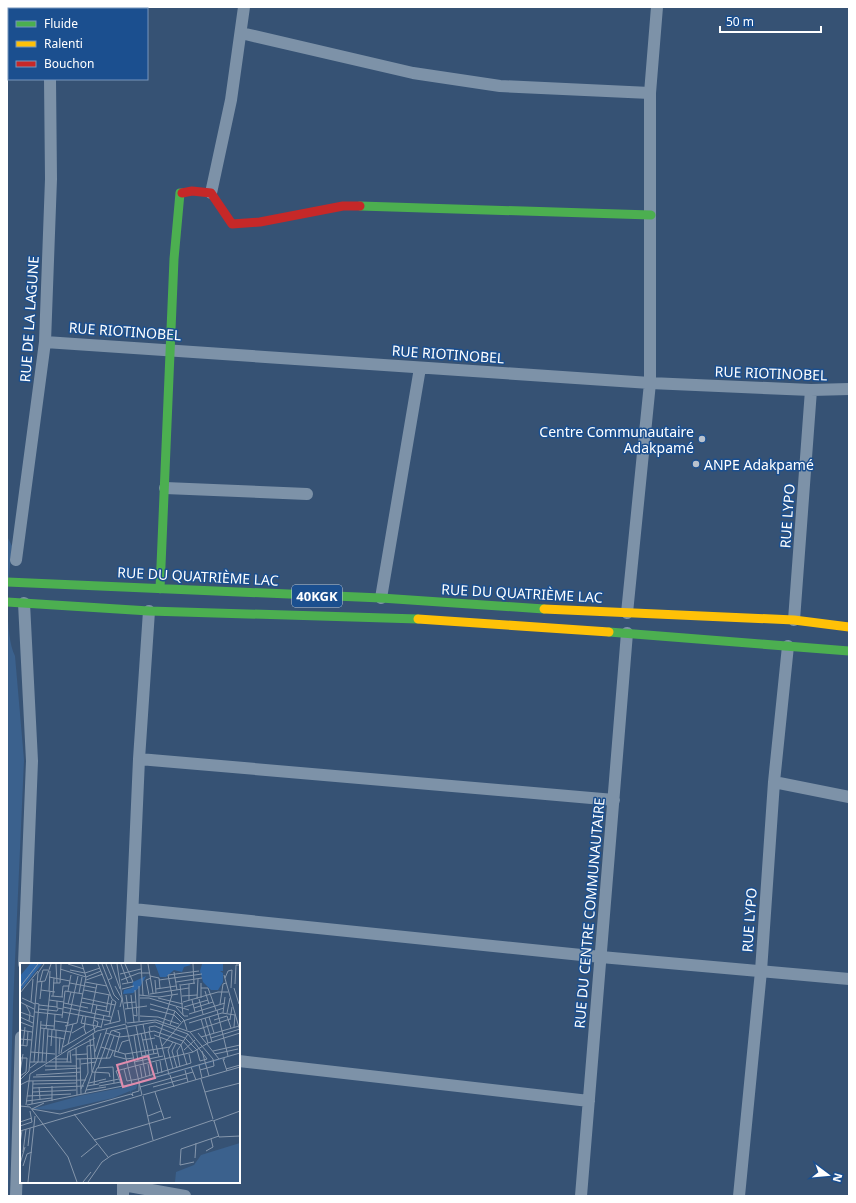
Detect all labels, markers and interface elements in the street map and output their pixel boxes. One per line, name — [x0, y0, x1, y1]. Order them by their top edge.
legend — [8, 8, 148, 80]
scale bar — [720, 8, 821, 34]
text: 50 m — [726, 13, 754, 30]
text: Fluide — [44, 15, 78, 32]
text: Ralenti — [44, 35, 83, 52]
text: Bouchon — [44, 55, 94, 72]
street label: RUE DE LA LAGUNE — [15, 255, 43, 383]
street label: RUE RIOTINOBEL — [68, 318, 182, 344]
street label: RUE RIOTINOBEL — [391, 341, 505, 367]
street label: RUE RIOTINOBEL — [714, 362, 828, 384]
place label: Centre Communautaire Adakpamé — [539, 422, 694, 457]
marker: Centre Communautaire Adakpamé — [697, 434, 707, 444]
place label: ANPE Adakpamé — [704, 455, 814, 474]
marker: ANPE Adakpamé — [691, 459, 701, 469]
street label: RUE LYPO — [775, 483, 799, 549]
street label: RUE DU QUATRIÈME LAC — [117, 562, 279, 590]
street label: RUE DU QUATRIÈME LAC — [441, 579, 603, 607]
road number: 40KGK — [292, 585, 342, 607]
street label: RUE DU CENTRE COMMUNAUTAIRE — [569, 797, 609, 1029]
street label: RUE LYPO — [737, 887, 761, 953]
inset map — [20, 963, 240, 1183]
north arrow — [808, 1155, 848, 1195]
text: N — [830, 1172, 847, 1184]

